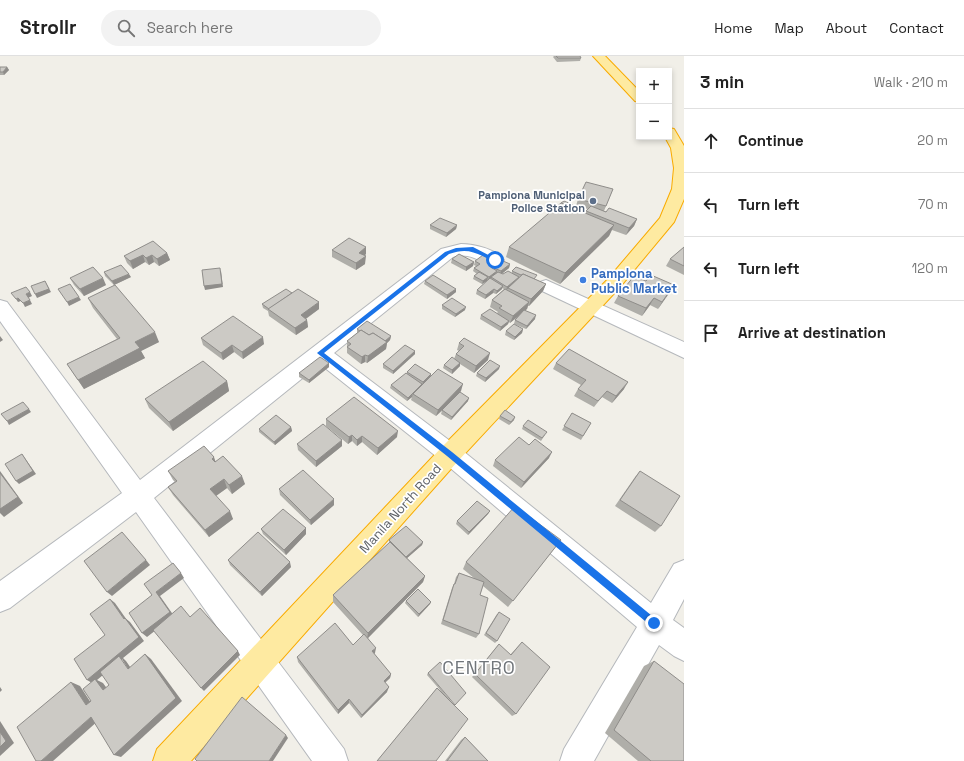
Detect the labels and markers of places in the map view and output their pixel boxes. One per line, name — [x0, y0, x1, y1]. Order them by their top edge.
place label: Pamplona Municipal Police Station — [478, 188, 585, 215]
marker: Pamplona Municipal Police Station — [588, 196, 598, 206]
place label: Pamplona Public Market — [591, 265, 677, 297]
marker: Pamplona Public Market — [578, 275, 588, 285]

